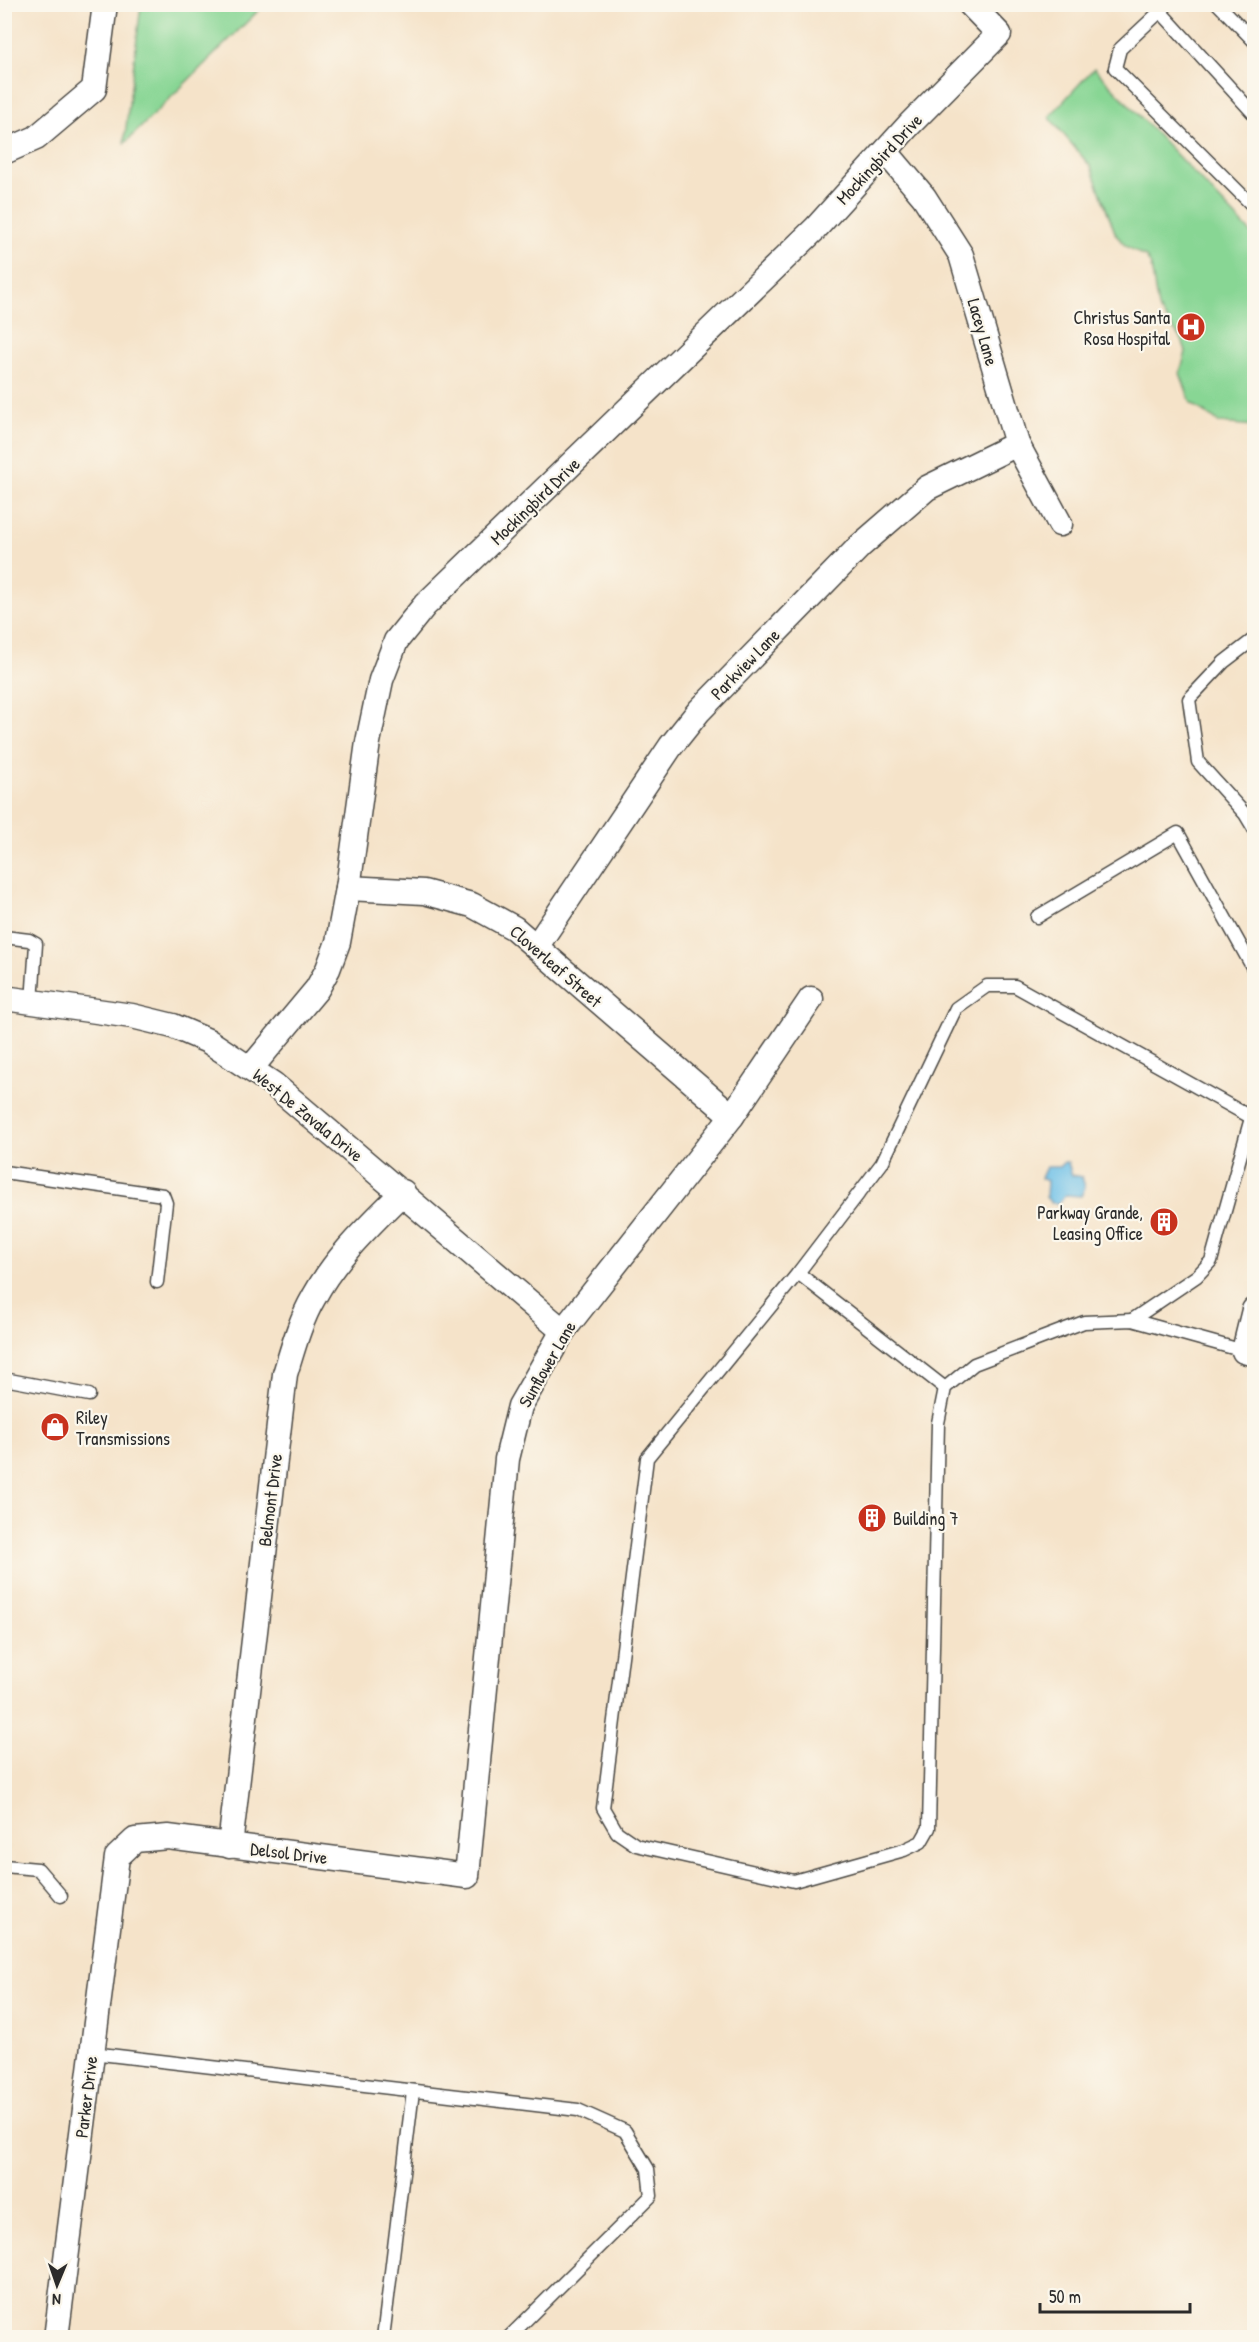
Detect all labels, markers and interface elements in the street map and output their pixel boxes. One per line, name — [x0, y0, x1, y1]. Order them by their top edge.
street label: Mockingbird Drive — [830, 108, 928, 210]
street label: Lacey Lane — [962, 296, 1004, 368]
place label: Christus Santa Rosa Hospital — [1074, 305, 1170, 351]
hospital icon: Christus Santa Rosa Hospital — [1175, 311, 1207, 343]
street label: Mockingbird Drive — [485, 452, 585, 550]
street label: Parkview Lane — [705, 623, 785, 705]
street label: Cloverleaf Street — [505, 919, 608, 1014]
street label: West De Zavala Drive — [247, 1063, 369, 1167]
place label: Parkway Grande, Leasing Office — [1037, 1200, 1143, 1246]
building icon: Parkway Grande, Leasing Office — [1148, 1206, 1180, 1238]
street label: Sunflower Lane — [512, 1316, 582, 1412]
place label: Riley Transmissions — [76, 1405, 170, 1451]
shop icon: Riley Transmissions — [39, 1411, 71, 1443]
street label: Belmont Drive — [252, 1452, 288, 1548]
building icon: Building 7 — [856, 1502, 888, 1534]
place label: Building 7 — [893, 1506, 958, 1531]
street label: Delsol Drive — [249, 1836, 329, 1870]
street label: Parker Drive — [69, 2055, 103, 2139]
north arrow — [27, 2255, 87, 2315]
scale bar — [1040, 2276, 1190, 2314]
text: 50 m — [1049, 2284, 1081, 2309]
text: N — [51, 2289, 61, 2311]

